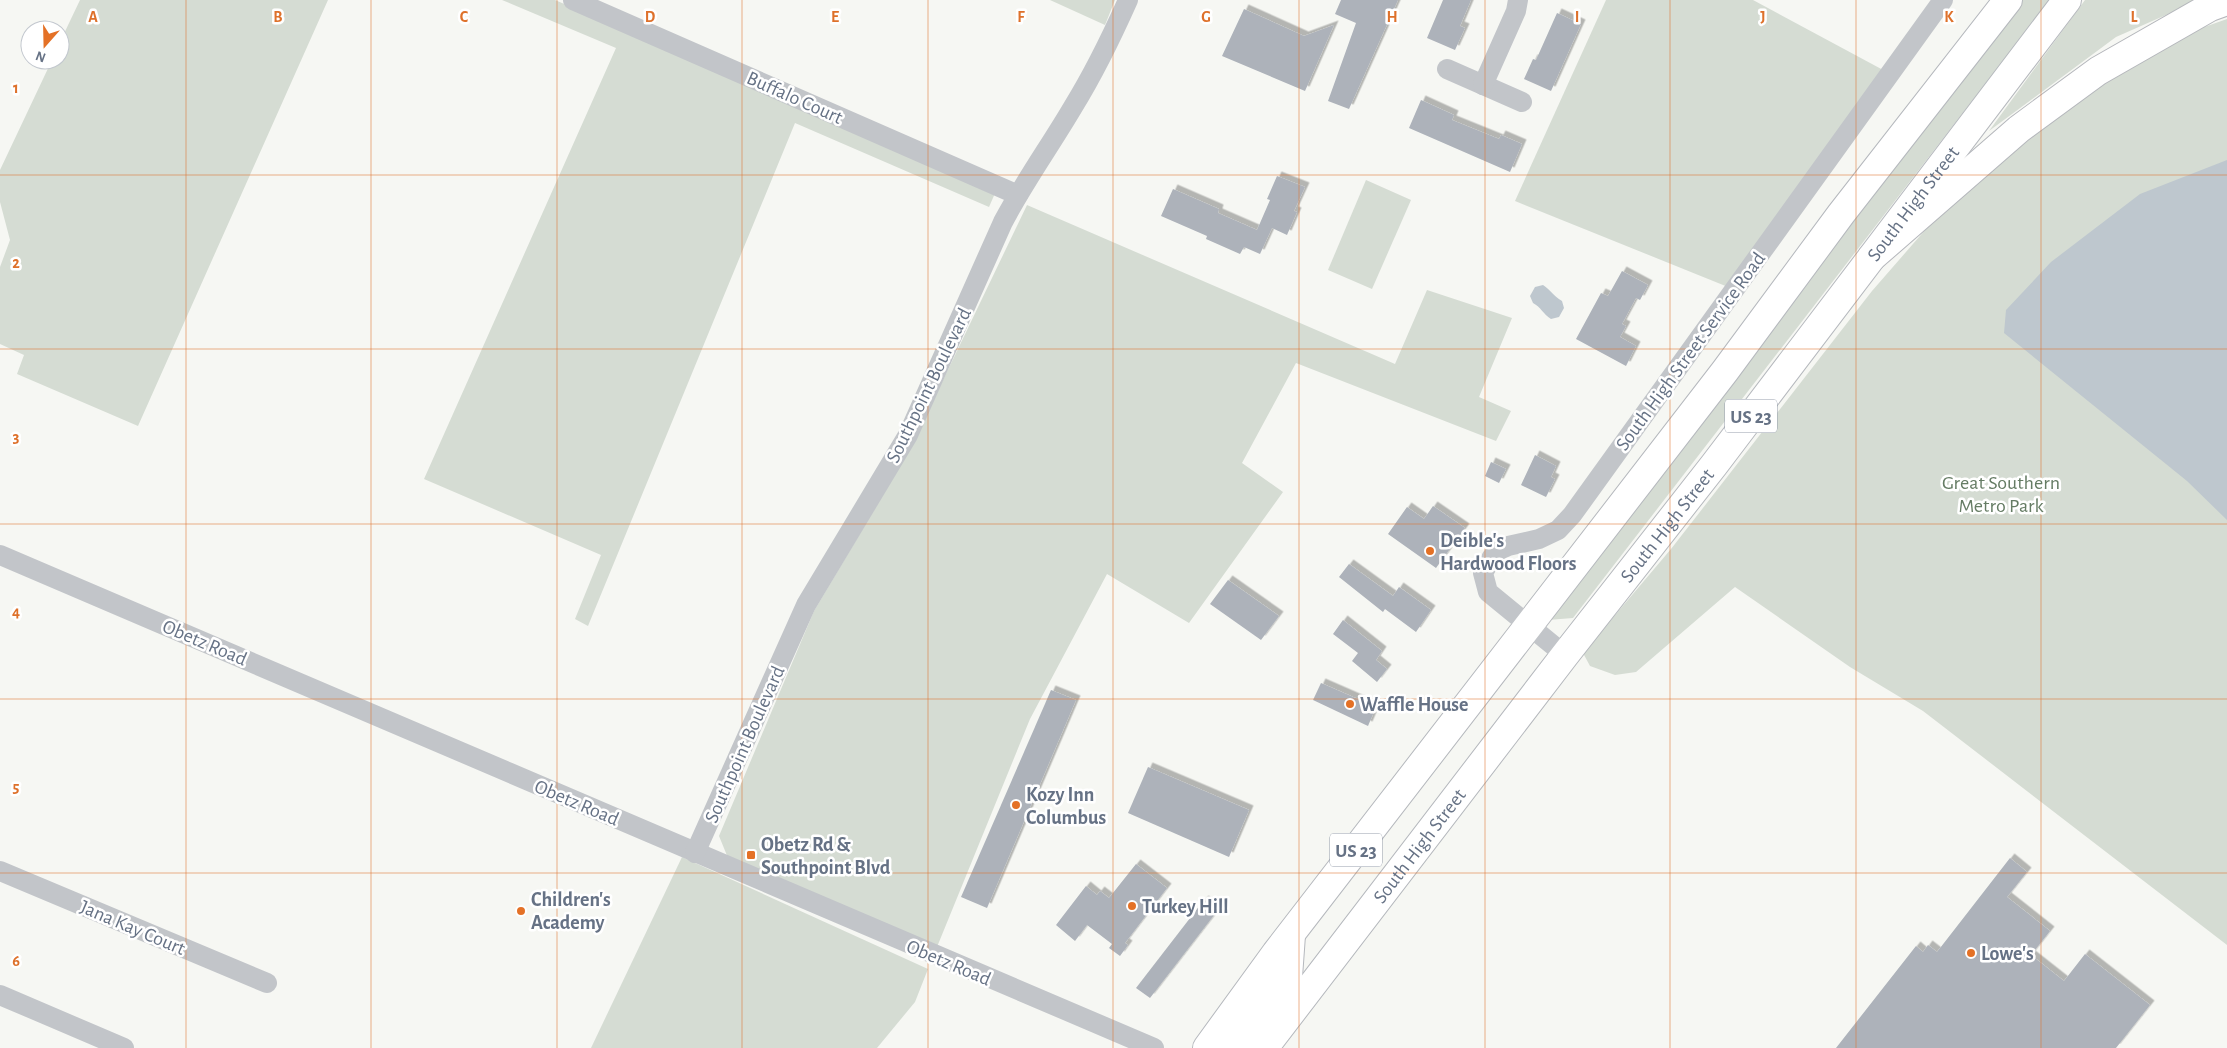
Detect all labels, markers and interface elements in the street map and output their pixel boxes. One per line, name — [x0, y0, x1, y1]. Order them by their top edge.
text: A — [88, 9, 98, 25]
text: B — [273, 9, 283, 25]
text: C — [460, 9, 469, 25]
text: D — [645, 9, 656, 25]
text: E — [831, 9, 839, 25]
text: F — [1017, 9, 1025, 25]
text: G — [1201, 9, 1211, 25]
text: H — [1386, 9, 1398, 25]
text: I — [1575, 9, 1579, 25]
text: J — [1760, 9, 1766, 25]
text: K — [1944, 9, 1954, 25]
text: L — [2131, 9, 2138, 25]
north arrow — [20, 20, 70, 70]
text: N — [34, 48, 48, 65]
street label: Buffalo Court — [744, 68, 846, 128]
text: 1 — [13, 80, 19, 96]
street label: South High Street — [1864, 142, 1964, 265]
street label: South High Street Service Road — [1612, 249, 1769, 454]
text: 2 — [12, 255, 20, 271]
street label: Southpoint Boulevard — [883, 305, 975, 466]
road number: US 23 — [1725, 400, 1777, 432]
text: 3 — [13, 429, 20, 445]
street label: South High Street — [1617, 465, 1719, 586]
park label: Great Southern Metro Park — [1942, 473, 2060, 516]
place label: Deible's Hardwood Floors — [1440, 531, 1577, 574]
marker: Deible's Hardwood Floors — [1424, 545, 1436, 557]
text: 4 — [12, 604, 20, 620]
street label: Obetz Road — [159, 616, 250, 670]
street label: Southpoint Boulevard — [701, 663, 788, 826]
place label: Waffle House — [1360, 695, 1468, 715]
marker: Waffle House — [1344, 698, 1356, 710]
street label: Obetz Road — [531, 776, 622, 830]
text: 5 — [13, 779, 20, 795]
place label: Kozy Inn Columbus — [1026, 785, 1107, 828]
street label: South High Street — [1370, 785, 1470, 907]
marker: Kozy Inn Columbus — [1010, 799, 1022, 811]
road number: US 23 — [1330, 834, 1382, 866]
place label: Obetz Rd & Southpoint Blvd — [761, 835, 891, 878]
marker: Obetz Rd & Southpoint Blvd — [745, 849, 757, 861]
place label: Children's Academy — [531, 890, 611, 933]
street label: Jana Kay Court — [77, 897, 189, 959]
place label: Turkey Hill — [1142, 897, 1228, 917]
marker: Turkey Hill — [1126, 900, 1138, 912]
marker: Children's Academy — [515, 905, 527, 917]
street label: Obetz Road — [903, 936, 994, 990]
place label: Lowe's — [1981, 944, 2034, 964]
marker: Lowe's — [1965, 947, 1977, 959]
text: 6 — [12, 953, 20, 969]

